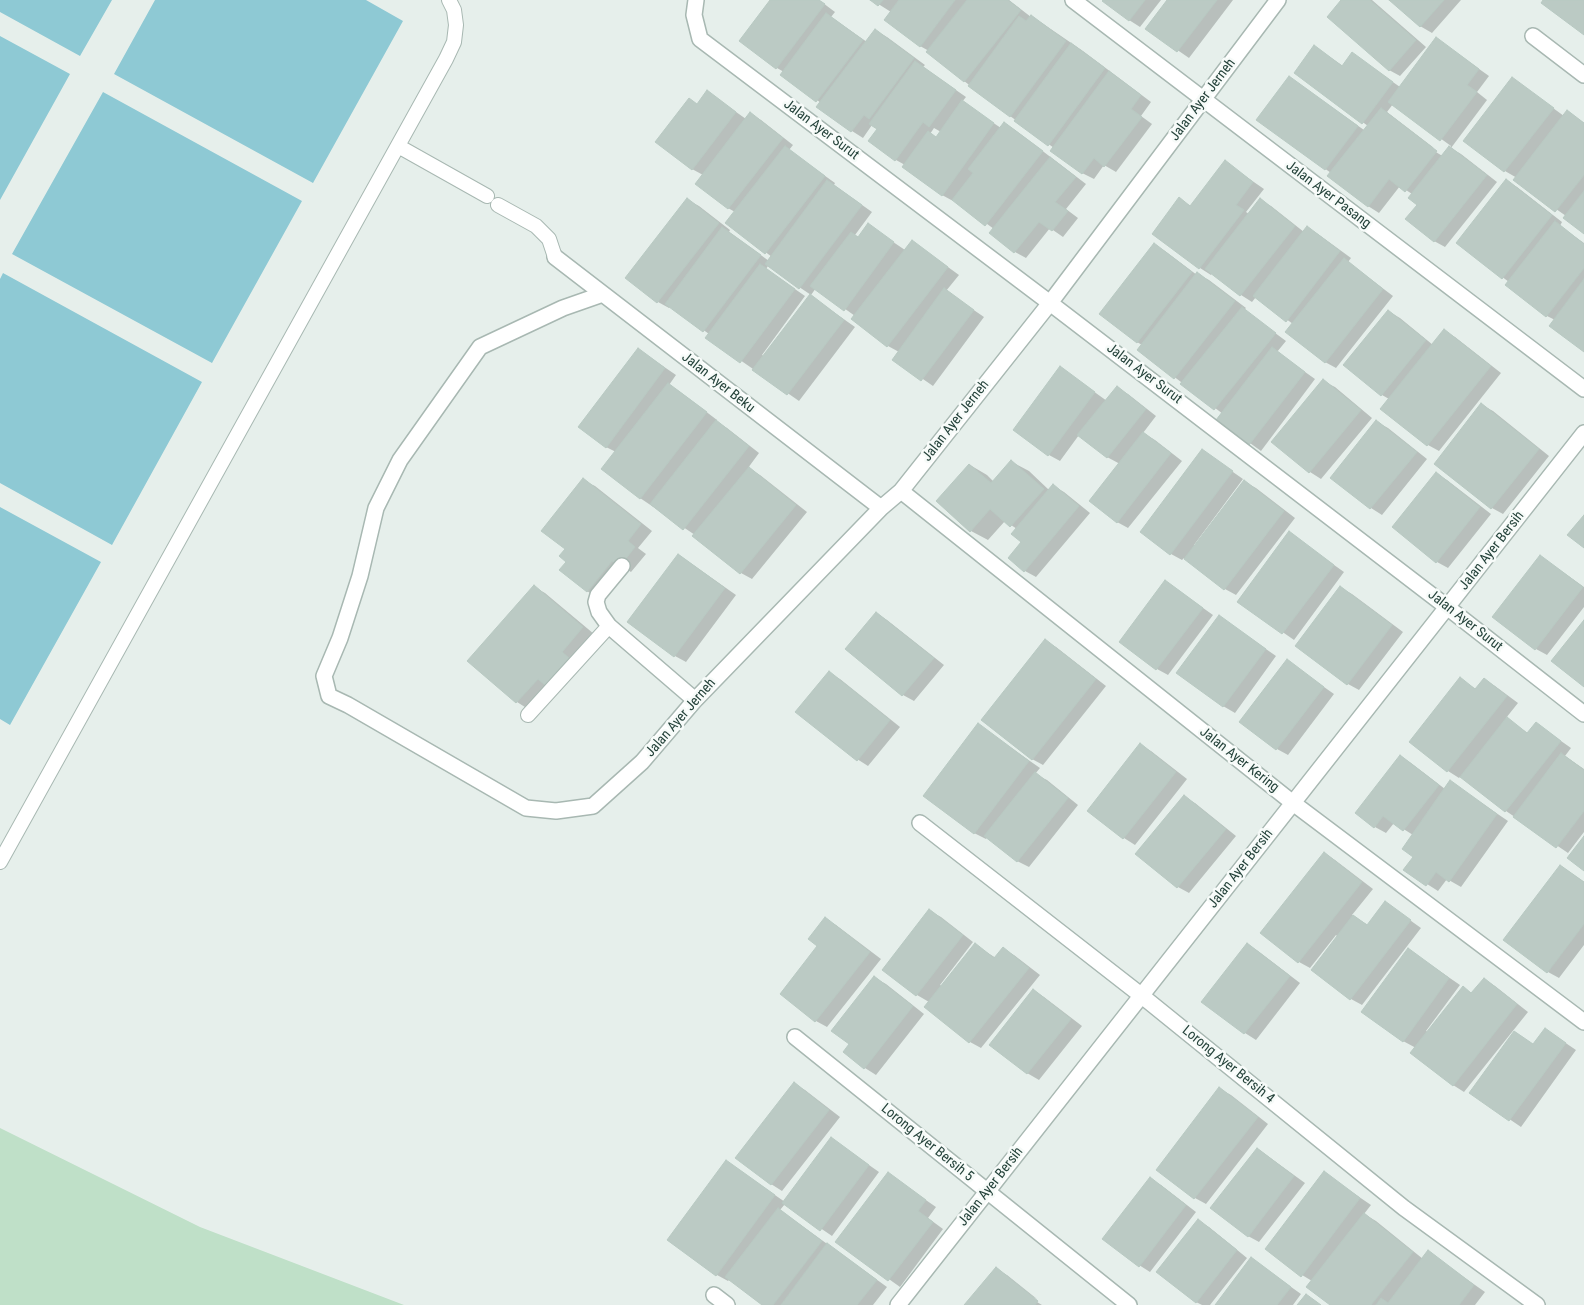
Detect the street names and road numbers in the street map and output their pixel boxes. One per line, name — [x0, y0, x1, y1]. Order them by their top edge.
street label: Jalan Ayer Jerneh — [1167, 56, 1239, 144]
street label: Jalan Ayer Surut — [780, 96, 862, 164]
street label: Jalan Ayer Pasang — [1282, 158, 1374, 232]
street label: Jalan Ayer Surut — [1103, 340, 1185, 408]
street label: Jalan Ayer Beku — [678, 349, 758, 417]
street label: Jalan Ayer Jerneh — [919, 377, 993, 465]
street label: Jalan Ayer Bersih — [1456, 508, 1528, 594]
street label: Jalan Ayer Surut — [1424, 587, 1506, 655]
street label: Jalan Ayer Jerneh — [642, 675, 720, 761]
street label: Jalan Ayer Kering — [1196, 724, 1282, 796]
street label: Jalan Ayer Bersih — [1205, 826, 1277, 912]
street label: Lorong Ayer Bersih 4 — [1178, 1023, 1278, 1107]
street label: Lorong Ayer Bersih 5 — [877, 1101, 977, 1185]
street label: Jalan Ayer Bersih — [955, 1144, 1027, 1230]

